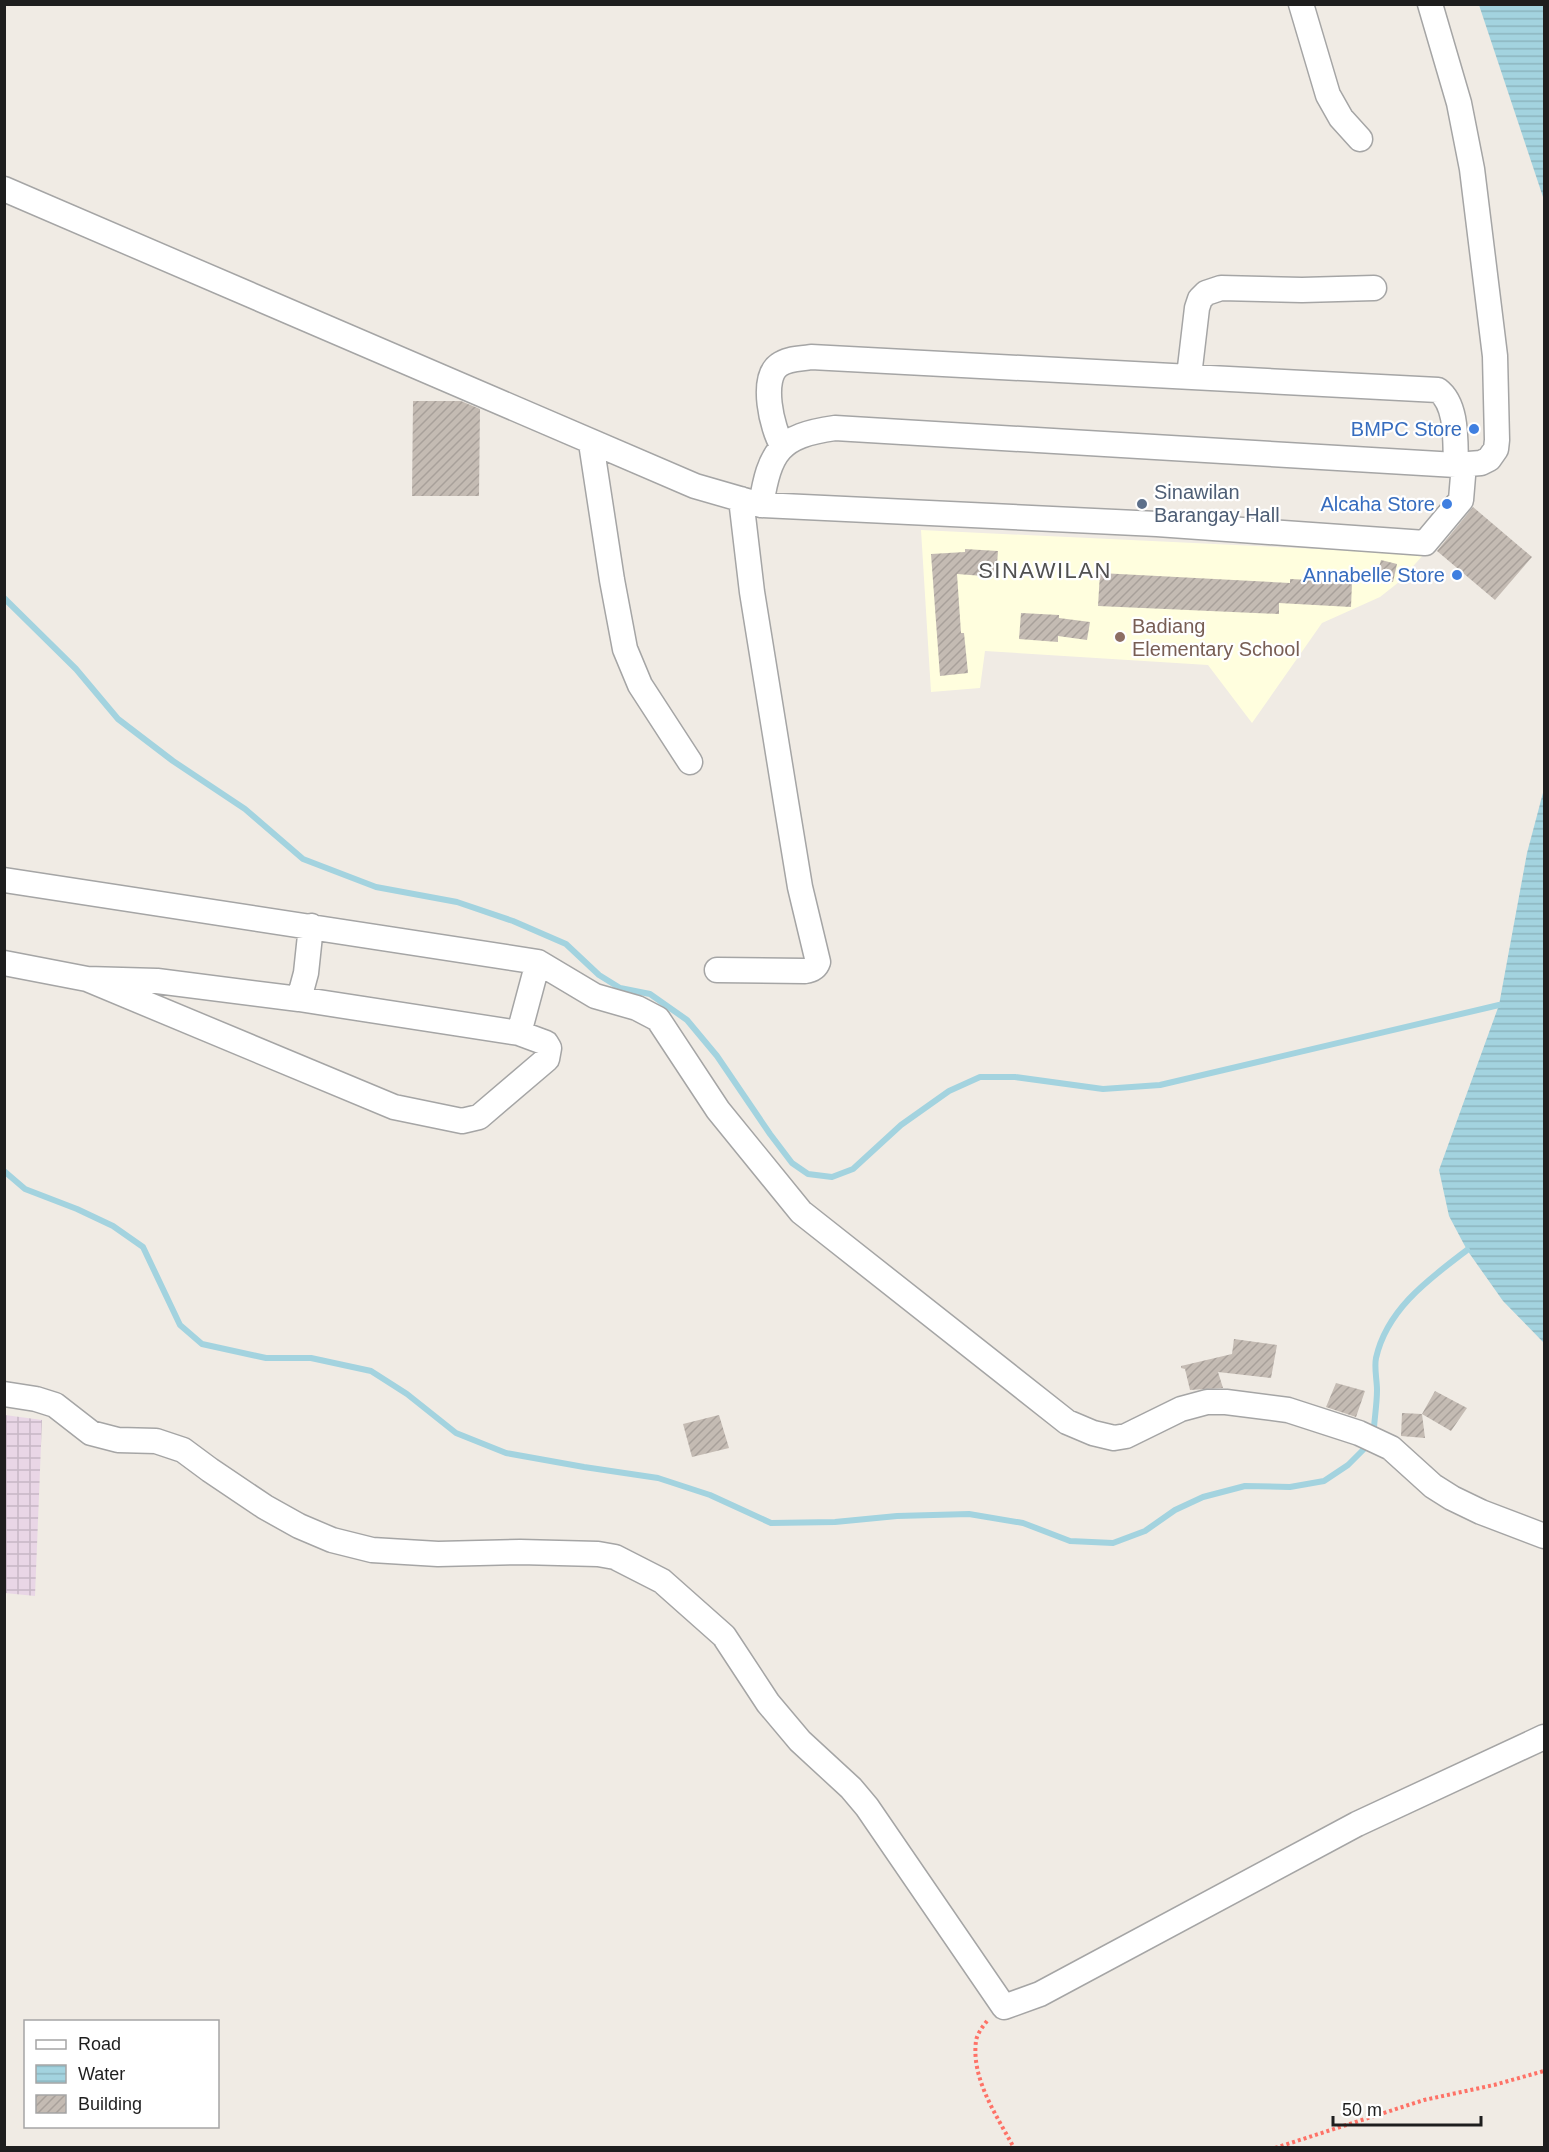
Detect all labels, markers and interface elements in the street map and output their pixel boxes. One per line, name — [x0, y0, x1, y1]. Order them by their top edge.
place label: BMPC Store — [1351, 418, 1462, 440]
marker: BMPC Store — [1467, 422, 1481, 436]
place label: Sinawilan Barangay Hall — [1154, 481, 1280, 526]
place label: Alcaha Store — [1320, 493, 1435, 515]
marker: Sinawilan Barangay Hall — [1135, 497, 1149, 511]
marker: Alcaha Store — [1440, 497, 1454, 511]
district label: SINAWILAN — [978, 558, 1112, 583]
place label: Annabelle Store — [1303, 564, 1445, 586]
marker: Annabelle Store — [1450, 568, 1464, 582]
place label: Badiang Elementary School — [1132, 615, 1300, 660]
marker: Badiang Elementary School — [1113, 630, 1127, 644]
legend — [24, 2020, 219, 2128]
text: Road — [78, 2034, 121, 2054]
text: Water — [78, 2064, 125, 2084]
scale bar — [1333, 2089, 1482, 2127]
text: Building — [78, 2094, 142, 2114]
text: 50 m — [1342, 2100, 1382, 2120]

